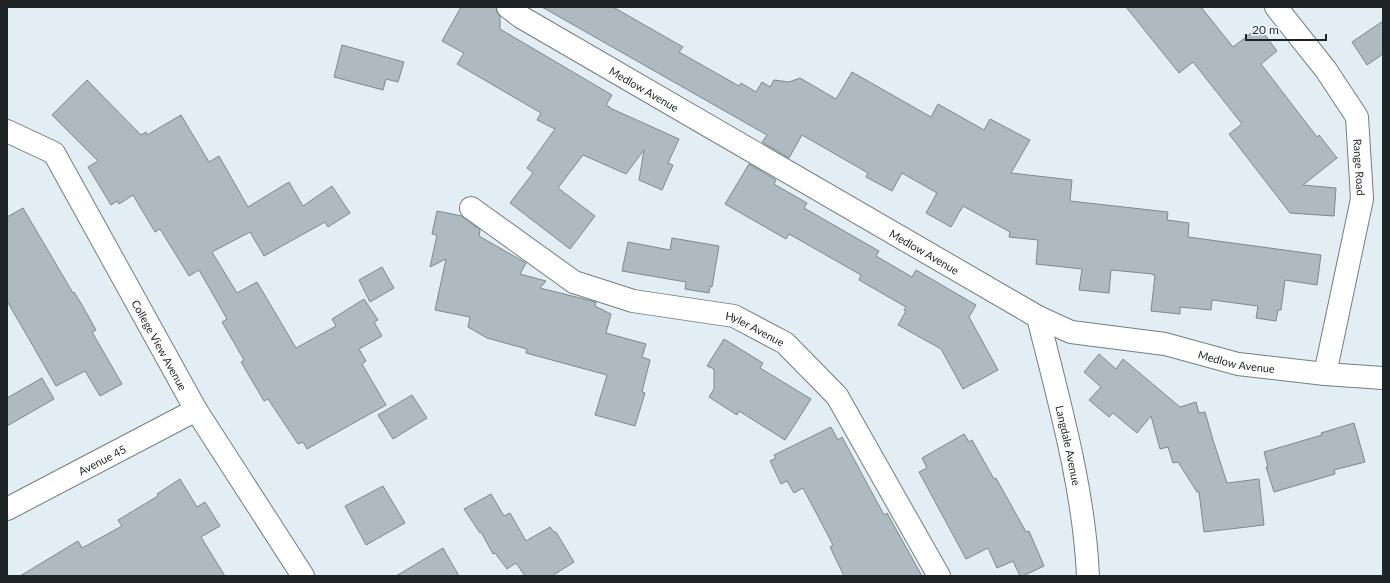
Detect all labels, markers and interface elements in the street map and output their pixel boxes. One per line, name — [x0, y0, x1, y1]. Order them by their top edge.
scale bar — [1246, 16, 1326, 42]
text: 20 m — [1252, 22, 1279, 37]
street label: Medlow Avenue — [607, 63, 682, 114]
street label: Range Road — [1352, 138, 1368, 196]
street label: Medlow Avenue — [888, 226, 962, 277]
street label: College View Avenue — [130, 297, 190, 393]
street label: Hyler Avenue — [725, 308, 787, 348]
street label: Medlow Avenue — [1197, 347, 1276, 375]
street label: Langdale Avenue — [1054, 404, 1084, 487]
street label: Avenue 45 — [76, 442, 128, 477]

